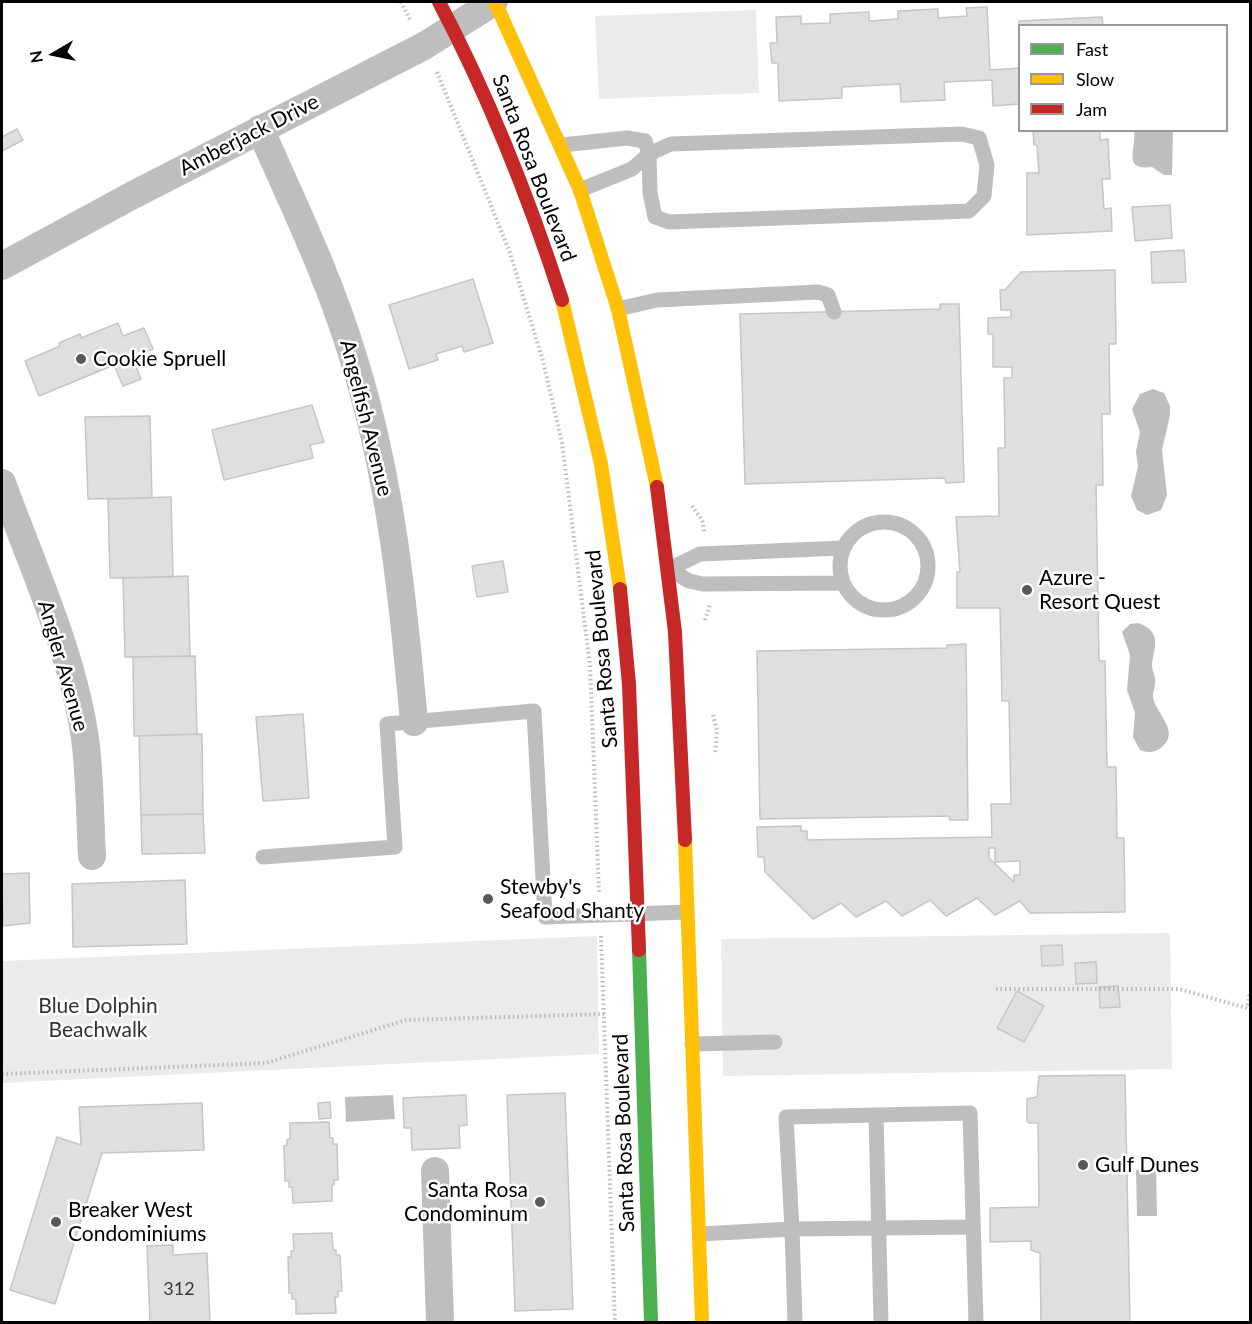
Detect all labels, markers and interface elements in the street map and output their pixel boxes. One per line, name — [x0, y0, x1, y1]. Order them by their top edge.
north arrow — [24, 24, 84, 84]
legend — [1018, 24, 1228, 132]
text: Fast — [1076, 38, 1108, 60]
text: N — [25, 49, 46, 64]
text: Slow — [1076, 68, 1114, 90]
street label: Santa Rosa Boulevard — [487, 71, 581, 265]
street label: Amberjack Drive — [175, 89, 323, 181]
text: Jam — [1076, 98, 1107, 120]
street label: Angelfish Avenue — [334, 337, 398, 499]
place label: Cookie Spruell — [93, 346, 226, 372]
marker: Cookie Spruell — [74, 352, 88, 366]
street label: Santa Rosa Boulevard — [581, 549, 623, 749]
place label: Azure - Resort Quest — [1039, 565, 1160, 615]
marker: Azure - Resort Quest — [1020, 583, 1034, 597]
street label: Angler Avenue — [32, 597, 94, 735]
place label: Stewby's Seafood Shanty — [500, 874, 644, 924]
marker: Stewby's Seafood Shanty — [481, 892, 495, 906]
park label: Blue Dolphin Beachwalk — [38, 993, 158, 1043]
street label: Santa Rosa Boulevard — [608, 1033, 640, 1233]
place label: Gulf Dunes — [1095, 1152, 1199, 1178]
marker: Gulf Dunes — [1076, 1158, 1090, 1172]
place label: Santa Rosa Condominum — [404, 1177, 528, 1227]
marker: Santa Rosa Condominum — [533, 1195, 547, 1209]
place label: Breaker West Condominiums — [68, 1197, 206, 1247]
marker: Breaker West Condominiums — [49, 1215, 63, 1229]
house number: 312 — [163, 1278, 195, 1300]

